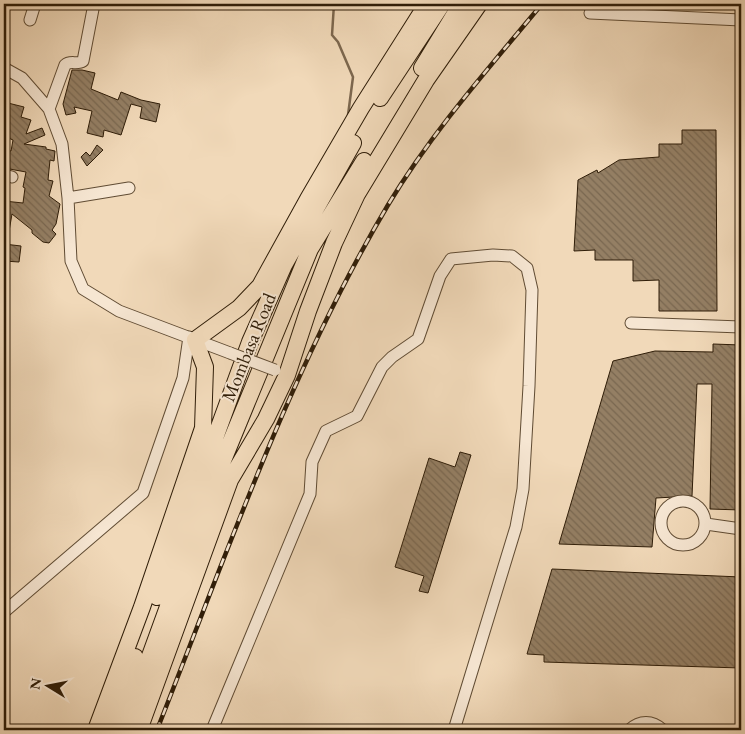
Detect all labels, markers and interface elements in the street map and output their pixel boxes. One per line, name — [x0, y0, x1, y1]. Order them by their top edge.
street label: Mombasa Road — [215, 289, 282, 405]
north arrow — [22, 662, 72, 712]
text: N — [25, 676, 45, 691]

